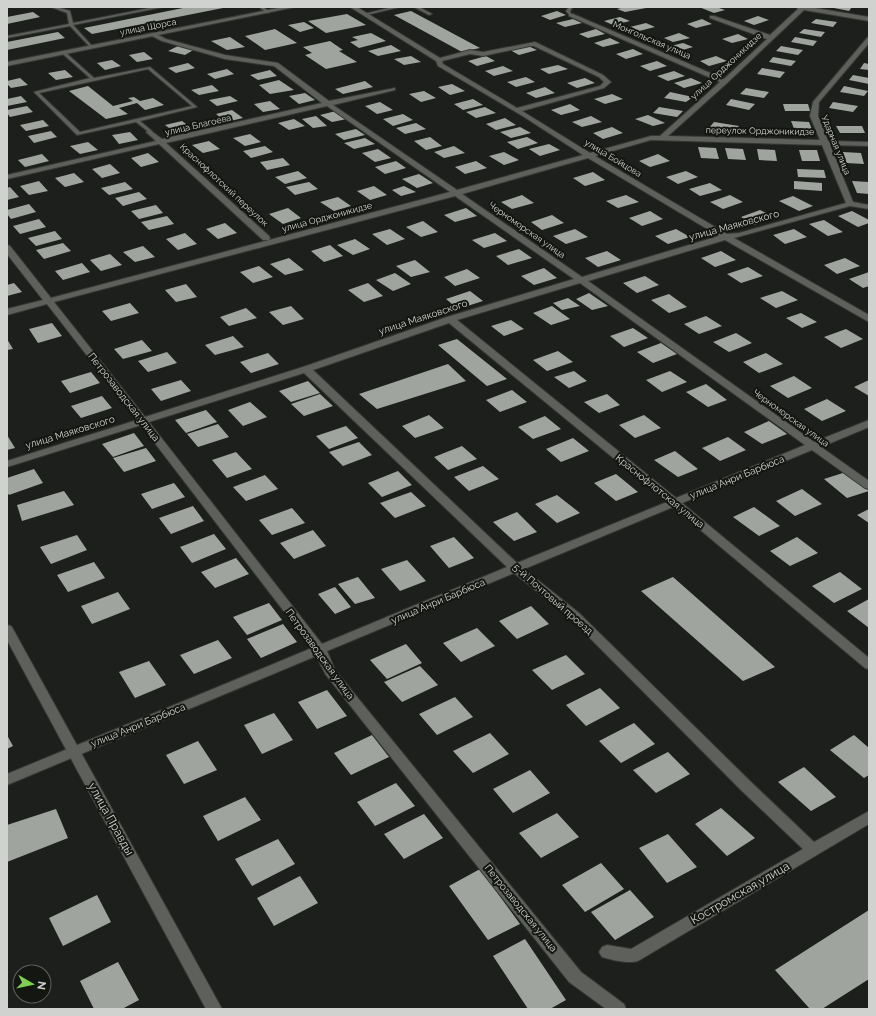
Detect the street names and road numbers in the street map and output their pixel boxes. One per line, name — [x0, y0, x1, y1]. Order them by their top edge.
street label: улица Щорса — [119, 17, 177, 37]
street label: Монгольская улица — [612, 19, 693, 61]
street label: улица Орджоникидзе — [689, 30, 764, 101]
street label: улица Благоева — [164, 112, 232, 137]
street label: Ударная улица — [819, 114, 853, 176]
street label: переулок Орджоникидзе — [706, 125, 815, 137]
street label: улица Бойцова — [583, 137, 643, 179]
street label: Краснофлотский переулок — [178, 142, 270, 229]
street label: улица Орджоникидзе — [281, 200, 374, 234]
street label: Черноморская улица — [487, 200, 567, 260]
street label: улица Маяковского — [688, 208, 780, 242]
street label: улица Маяковского — [377, 297, 469, 337]
street label: Петрозаводская улица — [86, 351, 162, 443]
street label: Черноморская улица — [751, 387, 831, 449]
street label: улица Маяковского — [24, 413, 116, 451]
street label: Краснофлотская улица — [614, 452, 706, 530]
street label: улица Анри Барбюса — [688, 453, 786, 501]
street label: 5-й Почтовый проезд — [511, 561, 595, 637]
street label: улица Анри Барбюса — [389, 576, 487, 626]
street label: Петрозаводская улица — [284, 607, 356, 701]
street label: улица Анри Барбюса — [89, 701, 187, 749]
street label: улица Правды — [85, 780, 137, 858]
street label: Костромская улица — [688, 859, 792, 927]
street label: Петрозаводская улица — [482, 862, 560, 954]

